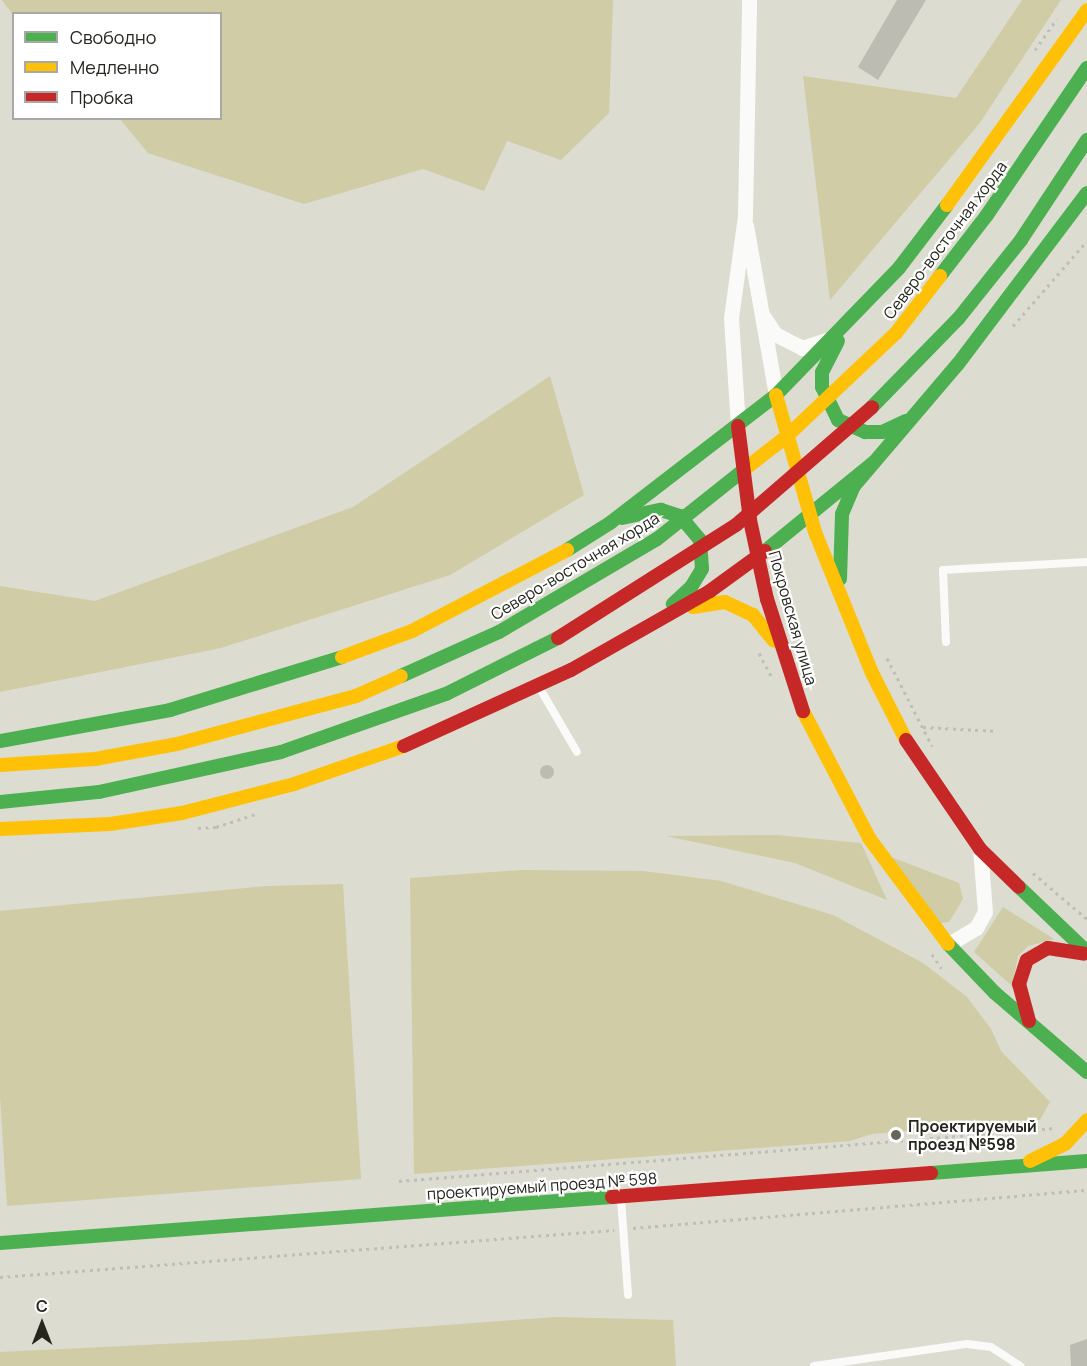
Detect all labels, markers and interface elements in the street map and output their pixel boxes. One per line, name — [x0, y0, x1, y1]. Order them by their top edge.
legend — [12, 12, 222, 120]
text: Свободно — [70, 25, 156, 49]
text: Медленно — [70, 55, 159, 79]
text: Пробка — [70, 85, 133, 109]
street label: Северо-восточная хорда — [879, 157, 1011, 323]
street label: Северо-восточная хорда — [487, 508, 663, 624]
street label: Покровская улица — [765, 549, 821, 687]
place label: Проектируемый проезд №598 — [908, 1116, 1037, 1154]
marker: Проектируемый проезд №598 — [889, 1128, 903, 1142]
street label: проектируемый проезд № 598 — [426, 1168, 658, 1204]
north arrow — [12, 1294, 72, 1354]
text: С — [36, 1295, 48, 1317]

